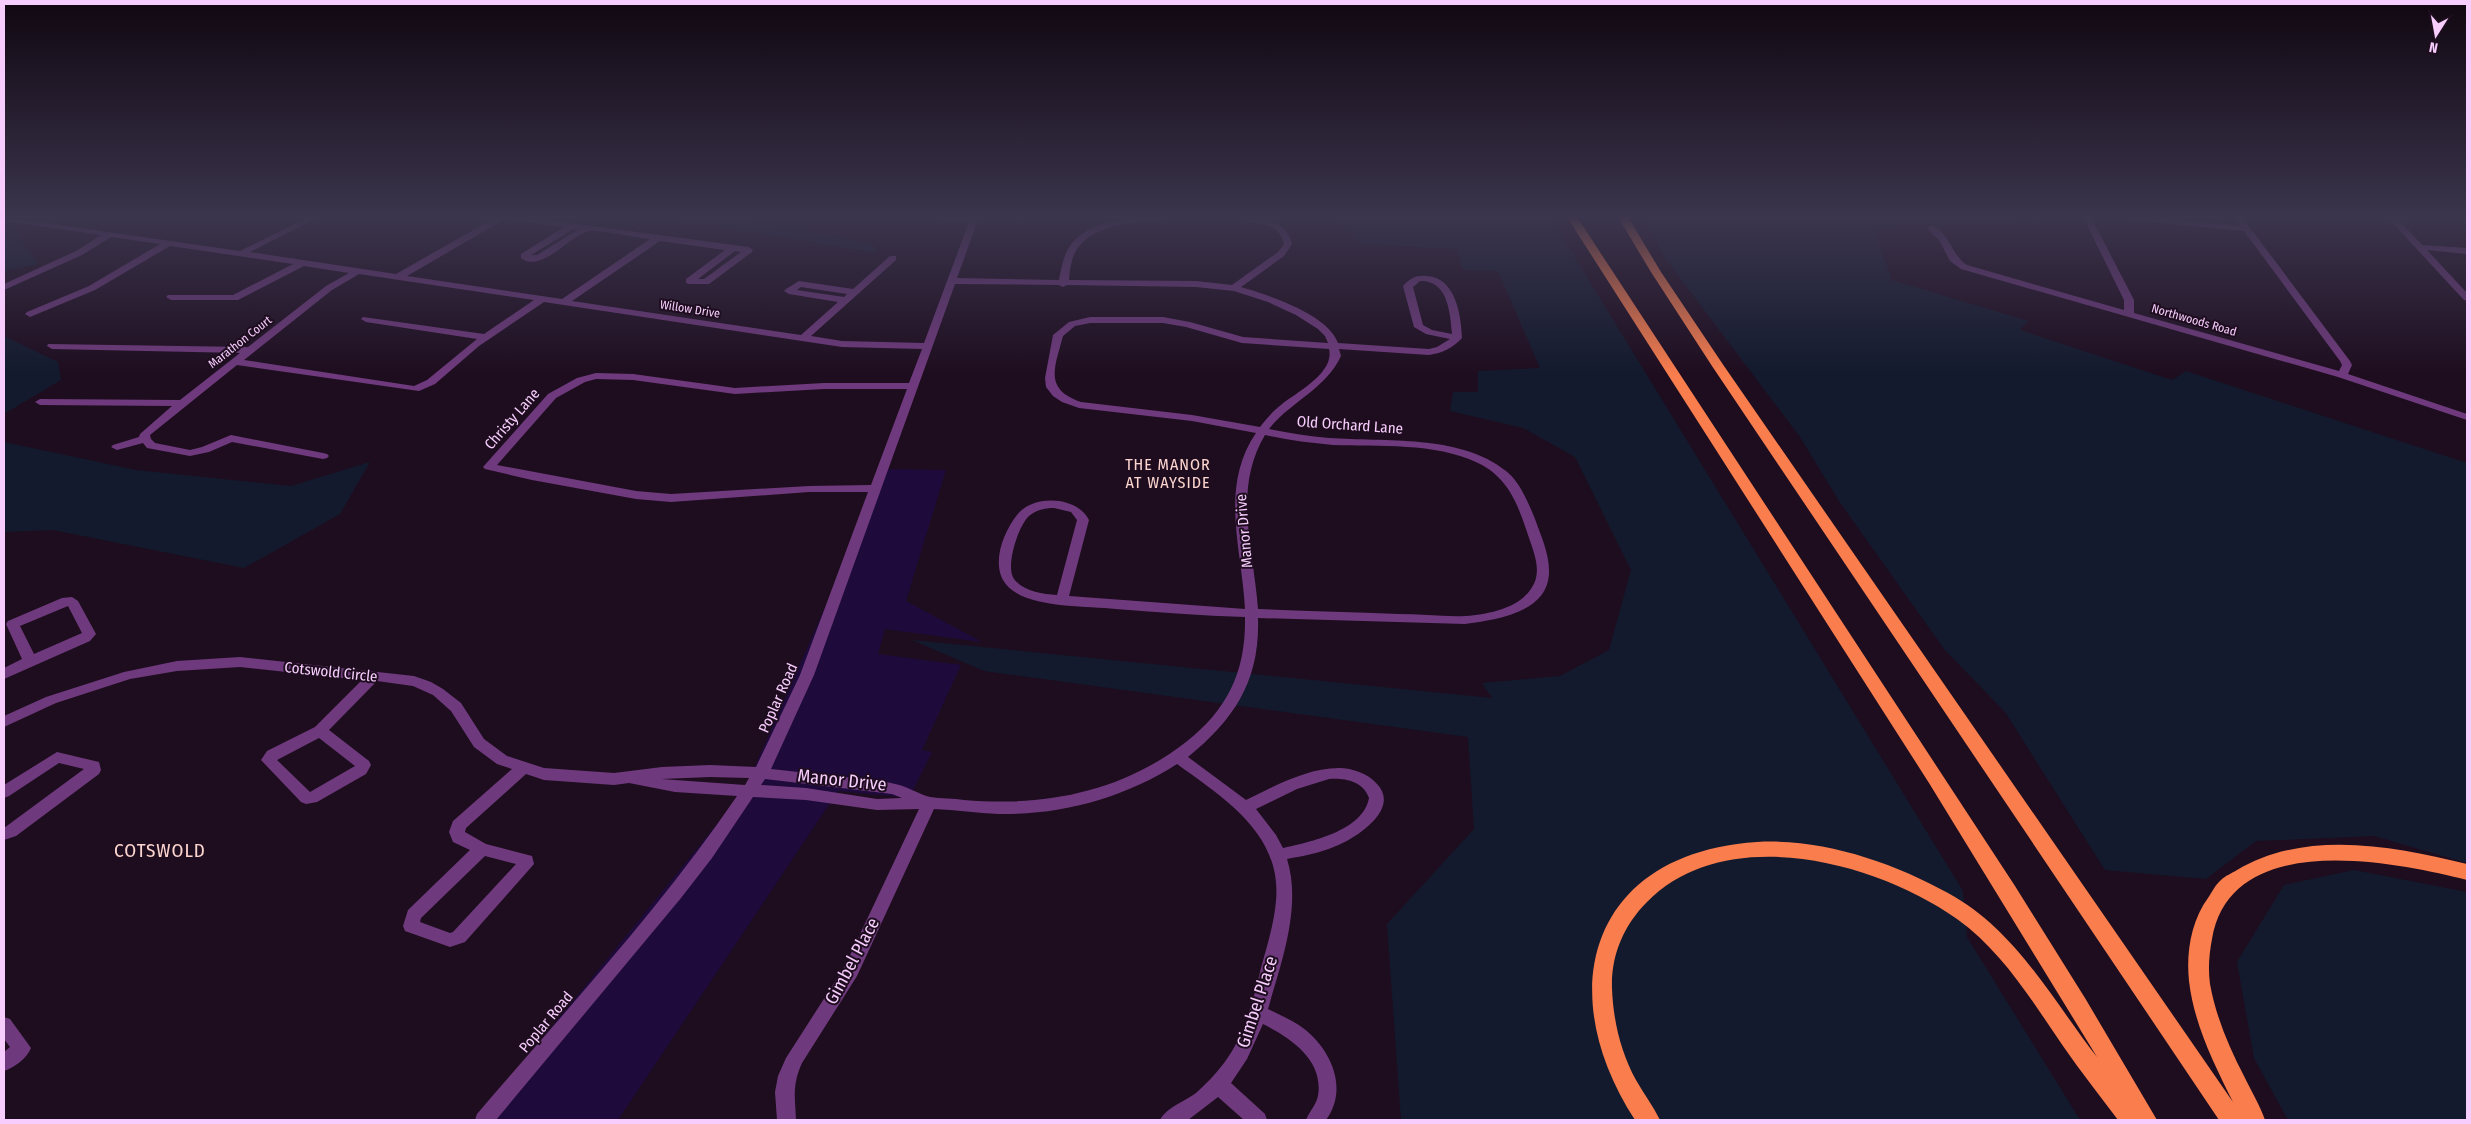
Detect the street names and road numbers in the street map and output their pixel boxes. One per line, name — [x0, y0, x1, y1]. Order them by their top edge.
street label: Willow Drive — [659, 297, 721, 321]
street label: Northwoods Road — [2150, 301, 2238, 339]
street label: Marathon Court — [206, 313, 274, 371]
street label: Christy Lane — [481, 385, 543, 453]
street label: Old Orchard Lane — [1296, 412, 1404, 438]
street label: Manor Drive — [1232, 493, 1256, 569]
street label: Cotswold Circle — [284, 658, 378, 686]
street label: Poplar Road — [755, 660, 801, 736]
street label: Manor Drive — [796, 764, 888, 796]
street label: Gimbel Place — [820, 914, 884, 1008]
street label: Gimbel Place — [1232, 953, 1282, 1051]
street label: Poplar Road — [515, 988, 577, 1056]

